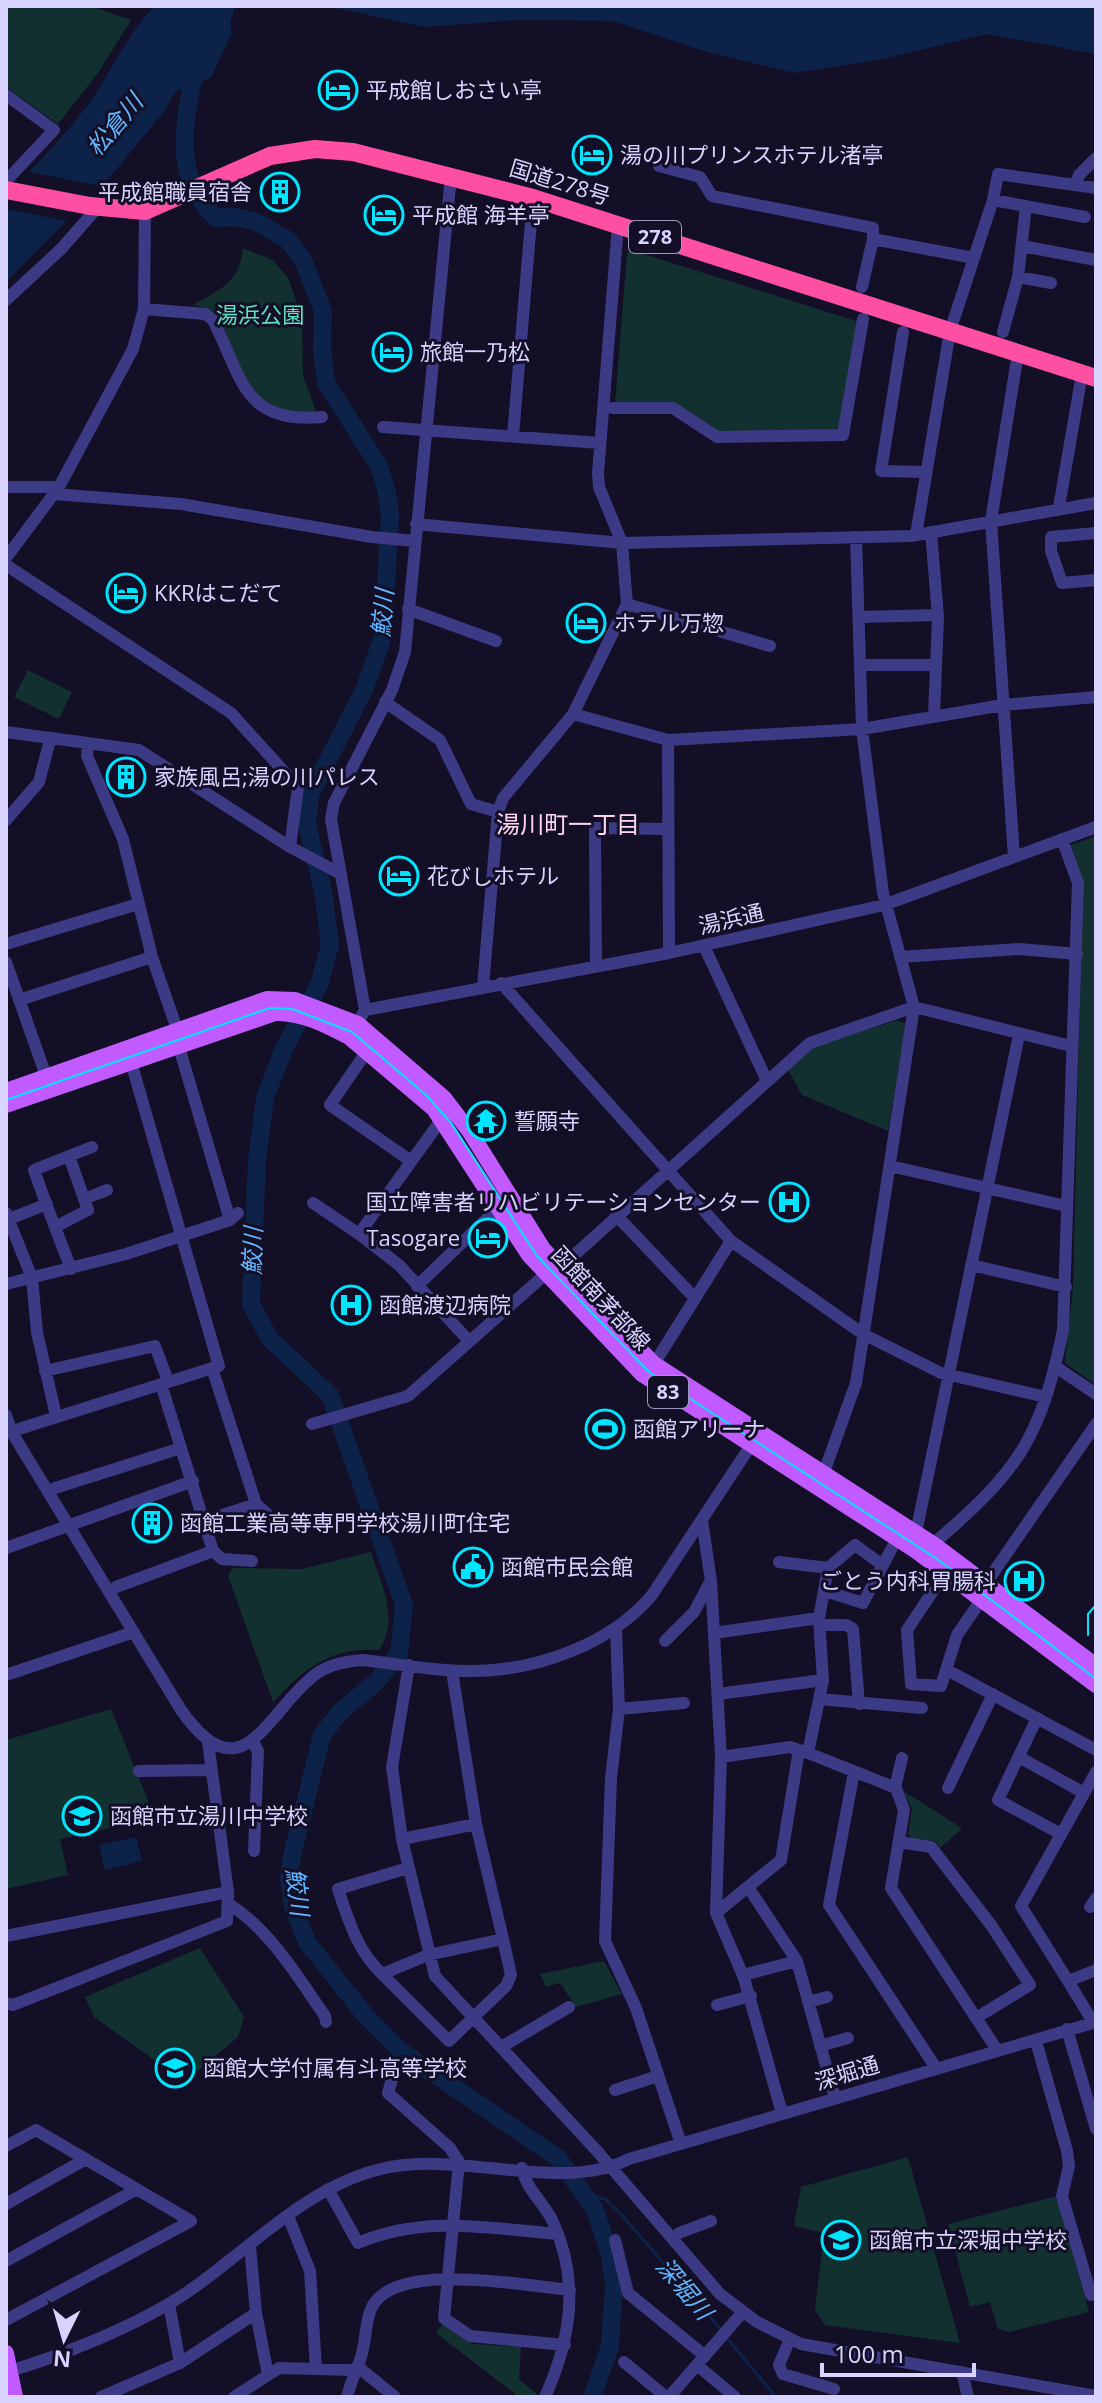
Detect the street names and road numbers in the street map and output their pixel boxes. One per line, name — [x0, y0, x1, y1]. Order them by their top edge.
street label: 国道278号 — [506, 152, 614, 211]
road number: 278 — [629, 221, 681, 253]
street label: 湯浜通 — [695, 896, 766, 940]
street label: 函館南茅部線 — [546, 1239, 658, 1356]
road number: 83 — [648, 1376, 688, 1408]
street label: 深堀通 — [811, 2048, 883, 2096]

